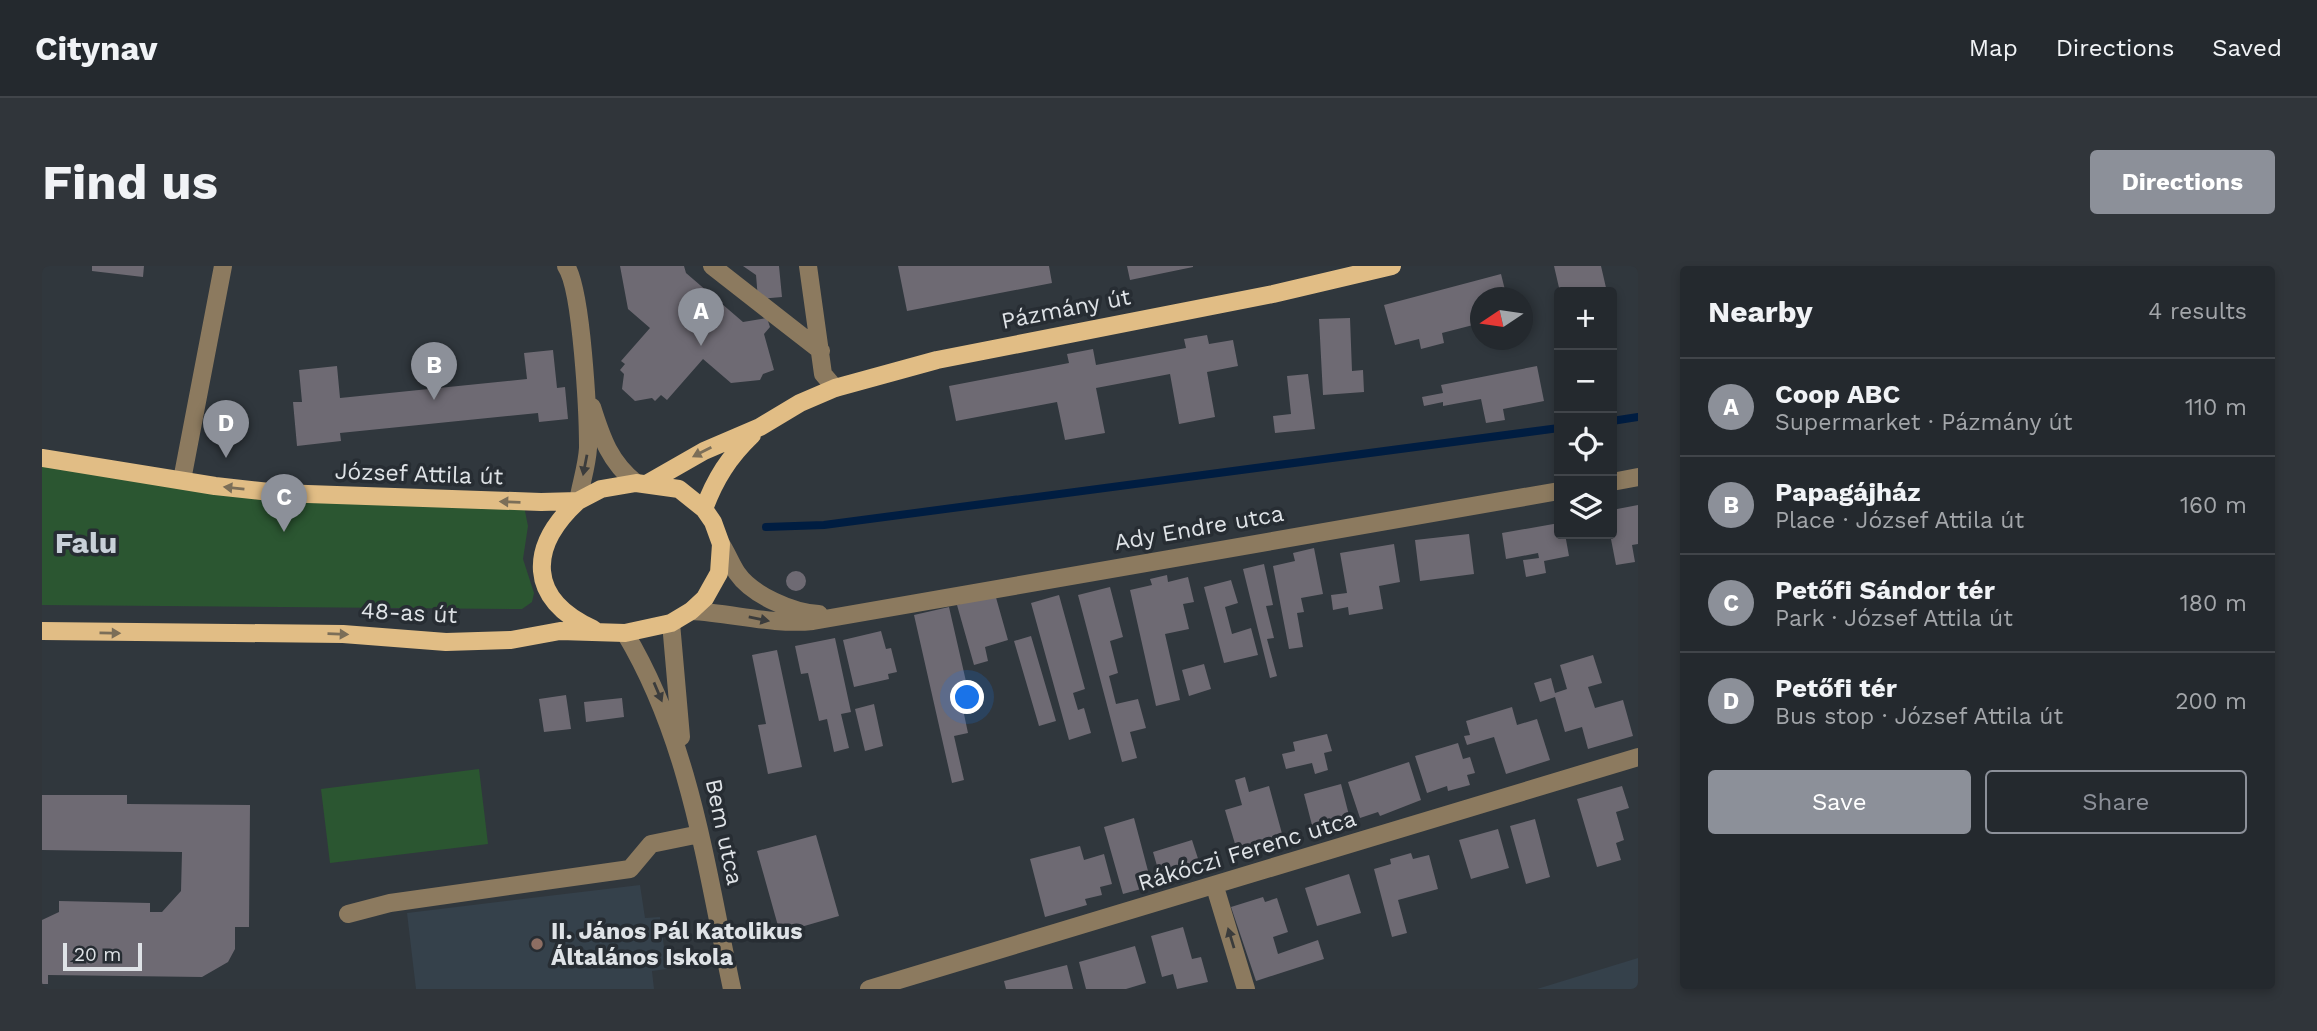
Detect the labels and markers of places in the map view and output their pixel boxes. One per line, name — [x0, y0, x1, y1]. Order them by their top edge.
pin: A — [678, 288, 724, 346]
pin: B — [411, 342, 457, 400]
pin: D — [203, 400, 249, 458]
pin: C — [261, 474, 307, 532]
place label: II. János Pál Katolikus Általános Iskola — [551, 918, 803, 971]
marker: II. János Pál Katolikus Általános Iskola — [529, 936, 545, 952]

